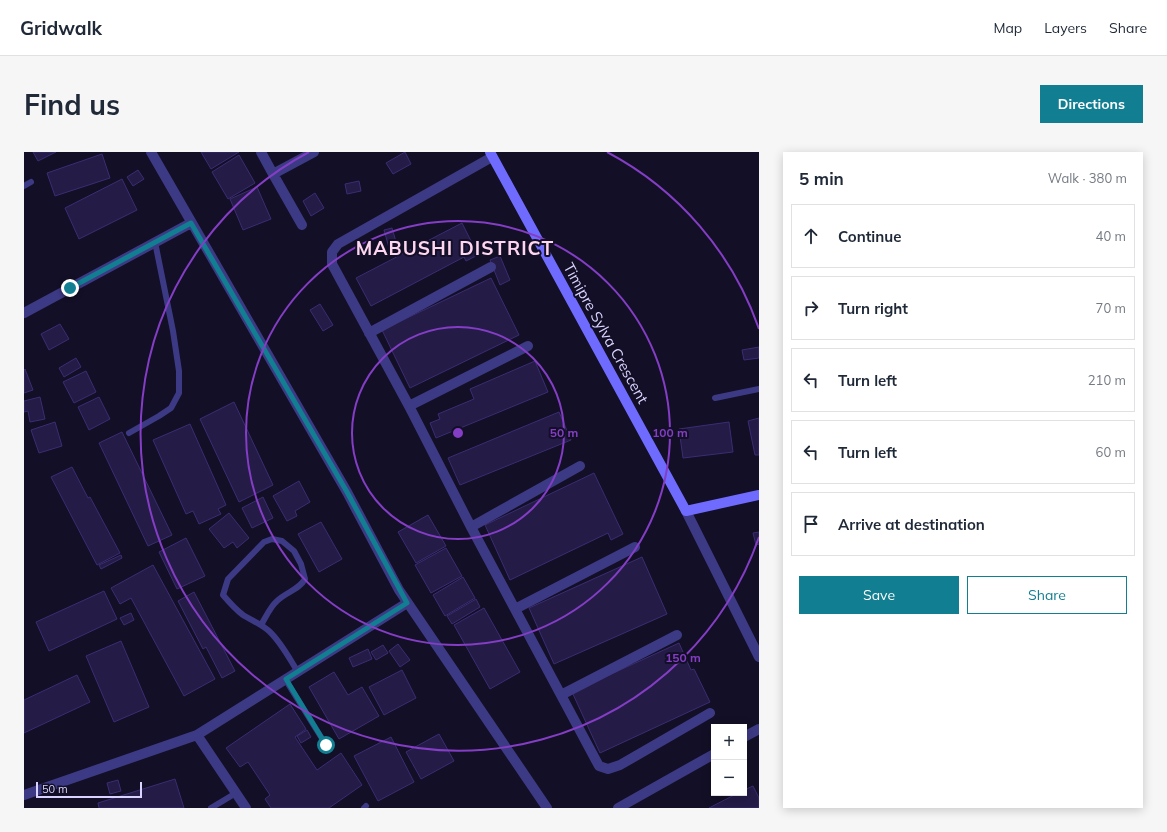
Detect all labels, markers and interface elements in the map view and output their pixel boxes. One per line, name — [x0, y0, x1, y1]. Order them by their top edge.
text: Gridwalk — [20, 16, 102, 40]
text: Map — [993, 19, 1022, 37]
text: Layers — [1044, 19, 1087, 37]
text: Share — [1109, 19, 1147, 37]
button: Directions — [1040, 85, 1143, 123]
text: Find us — [24, 87, 120, 122]
text: 5 min — [799, 168, 844, 189]
text: Walk · 380 m — [1048, 170, 1127, 186]
icon: ahead — [800, 225, 822, 247]
text: Continue — [838, 227, 901, 246]
text: 40 m — [1096, 228, 1126, 244]
district label: MABUSHI DISTRICT — [356, 236, 554, 260]
street label: Timipre Sylva Crescent — [559, 259, 653, 407]
route end — [61, 279, 79, 297]
icon: right — [800, 297, 822, 319]
text: Turn right — [838, 299, 908, 318]
text: 70 m — [1096, 300, 1126, 316]
icon: left — [800, 369, 822, 391]
text: Turn left — [838, 371, 897, 390]
text: 210 m — [1088, 372, 1126, 388]
text: 50 m — [550, 425, 578, 440]
text: 100 m — [652, 425, 688, 440]
centre of rings — [451, 426, 465, 440]
icon: left — [800, 441, 822, 463]
text: Turn left — [838, 443, 897, 462]
text: 60 m — [1096, 444, 1126, 460]
icon: arrive — [800, 513, 822, 535]
text: Arrive at destination — [838, 515, 985, 534]
button: Save — [799, 576, 959, 614]
button: Share — [967, 576, 1127, 614]
text: 150 m — [665, 650, 701, 665]
map controls — [711, 724, 747, 796]
button: + — [711, 724, 747, 760]
route start — [317, 736, 335, 754]
button: − — [711, 760, 747, 796]
scale bar — [36, 780, 142, 799]
text: 50 m — [42, 782, 68, 796]

